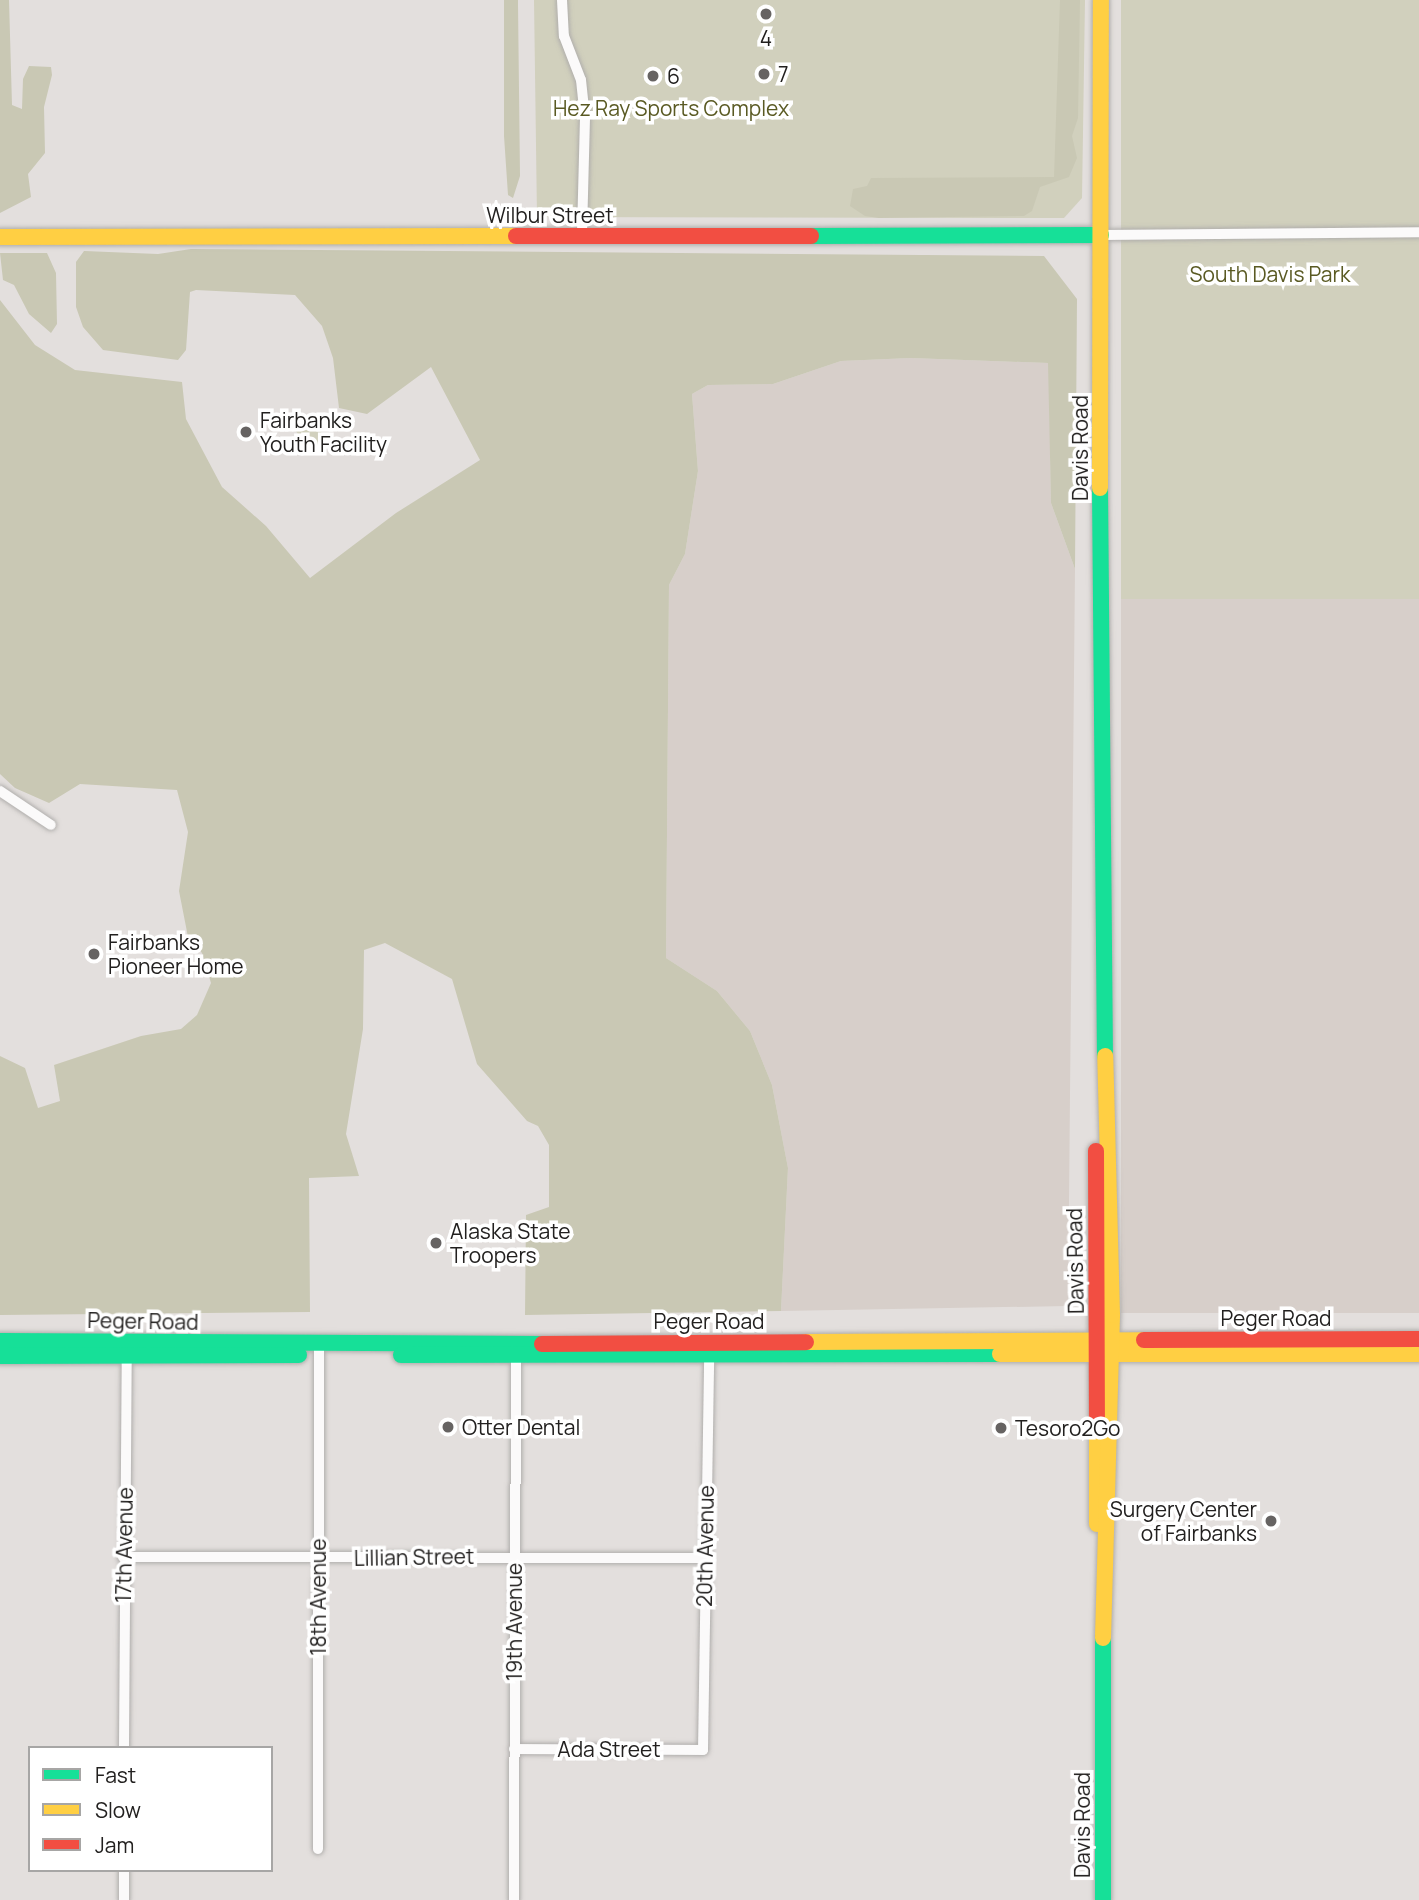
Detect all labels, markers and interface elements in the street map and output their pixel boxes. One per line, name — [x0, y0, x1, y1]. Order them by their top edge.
marker: 4 — [758, 6, 774, 22]
place label: 4 — [760, 25, 772, 51]
place label: 7 — [778, 61, 789, 87]
place label: 6 — [667, 63, 680, 89]
marker: 7 — [756, 66, 772, 82]
marker: 6 — [645, 68, 661, 84]
park label: Hez Ray Sports Complex — [553, 95, 789, 121]
street label: Wilbur Street — [486, 202, 614, 228]
park label: South Davis Park — [1190, 261, 1350, 287]
street label: Davis Road — [1067, 395, 1093, 501]
place label: Fairbanks Youth Facility — [260, 407, 387, 457]
marker: Fairbanks Youth Facility — [238, 424, 254, 440]
place label: Fairbanks Pioneer Home — [108, 929, 244, 979]
marker: Fairbanks Pioneer Home — [86, 946, 102, 962]
street label: Davis Road — [1061, 1208, 1089, 1314]
place label: Alaska State Troopers — [450, 1218, 570, 1268]
marker: Alaska State Troopers — [428, 1235, 444, 1251]
street label: Peger Road — [1220, 1305, 1332, 1331]
street label: Peger Road — [87, 1307, 199, 1335]
street label: Peger Road — [653, 1308, 765, 1334]
place label: Otter Dental — [462, 1414, 580, 1440]
place label: Tesoro2Go — [1015, 1415, 1121, 1441]
marker: Otter Dental — [440, 1419, 456, 1435]
marker: Tesoro2Go — [993, 1420, 1009, 1436]
street label: 20th Avenue — [691, 1485, 719, 1607]
street label: 17th Avenue — [110, 1487, 138, 1603]
place label: Surgery Center of Fairbanks — [1110, 1496, 1257, 1546]
marker: Surgery Center of Fairbanks — [1263, 1513, 1279, 1529]
street label: 18th Avenue — [305, 1538, 331, 1656]
street label: Lillian Street — [354, 1543, 474, 1571]
street label: 19th Avenue — [501, 1563, 527, 1681]
street label: Ada Street — [557, 1736, 661, 1762]
legend — [28, 1746, 273, 1872]
text: Fast — [95, 1761, 136, 1789]
street label: Davis Road — [1069, 1772, 1095, 1878]
text: Slow — [95, 1796, 141, 1824]
text: Jam — [95, 1831, 134, 1859]

